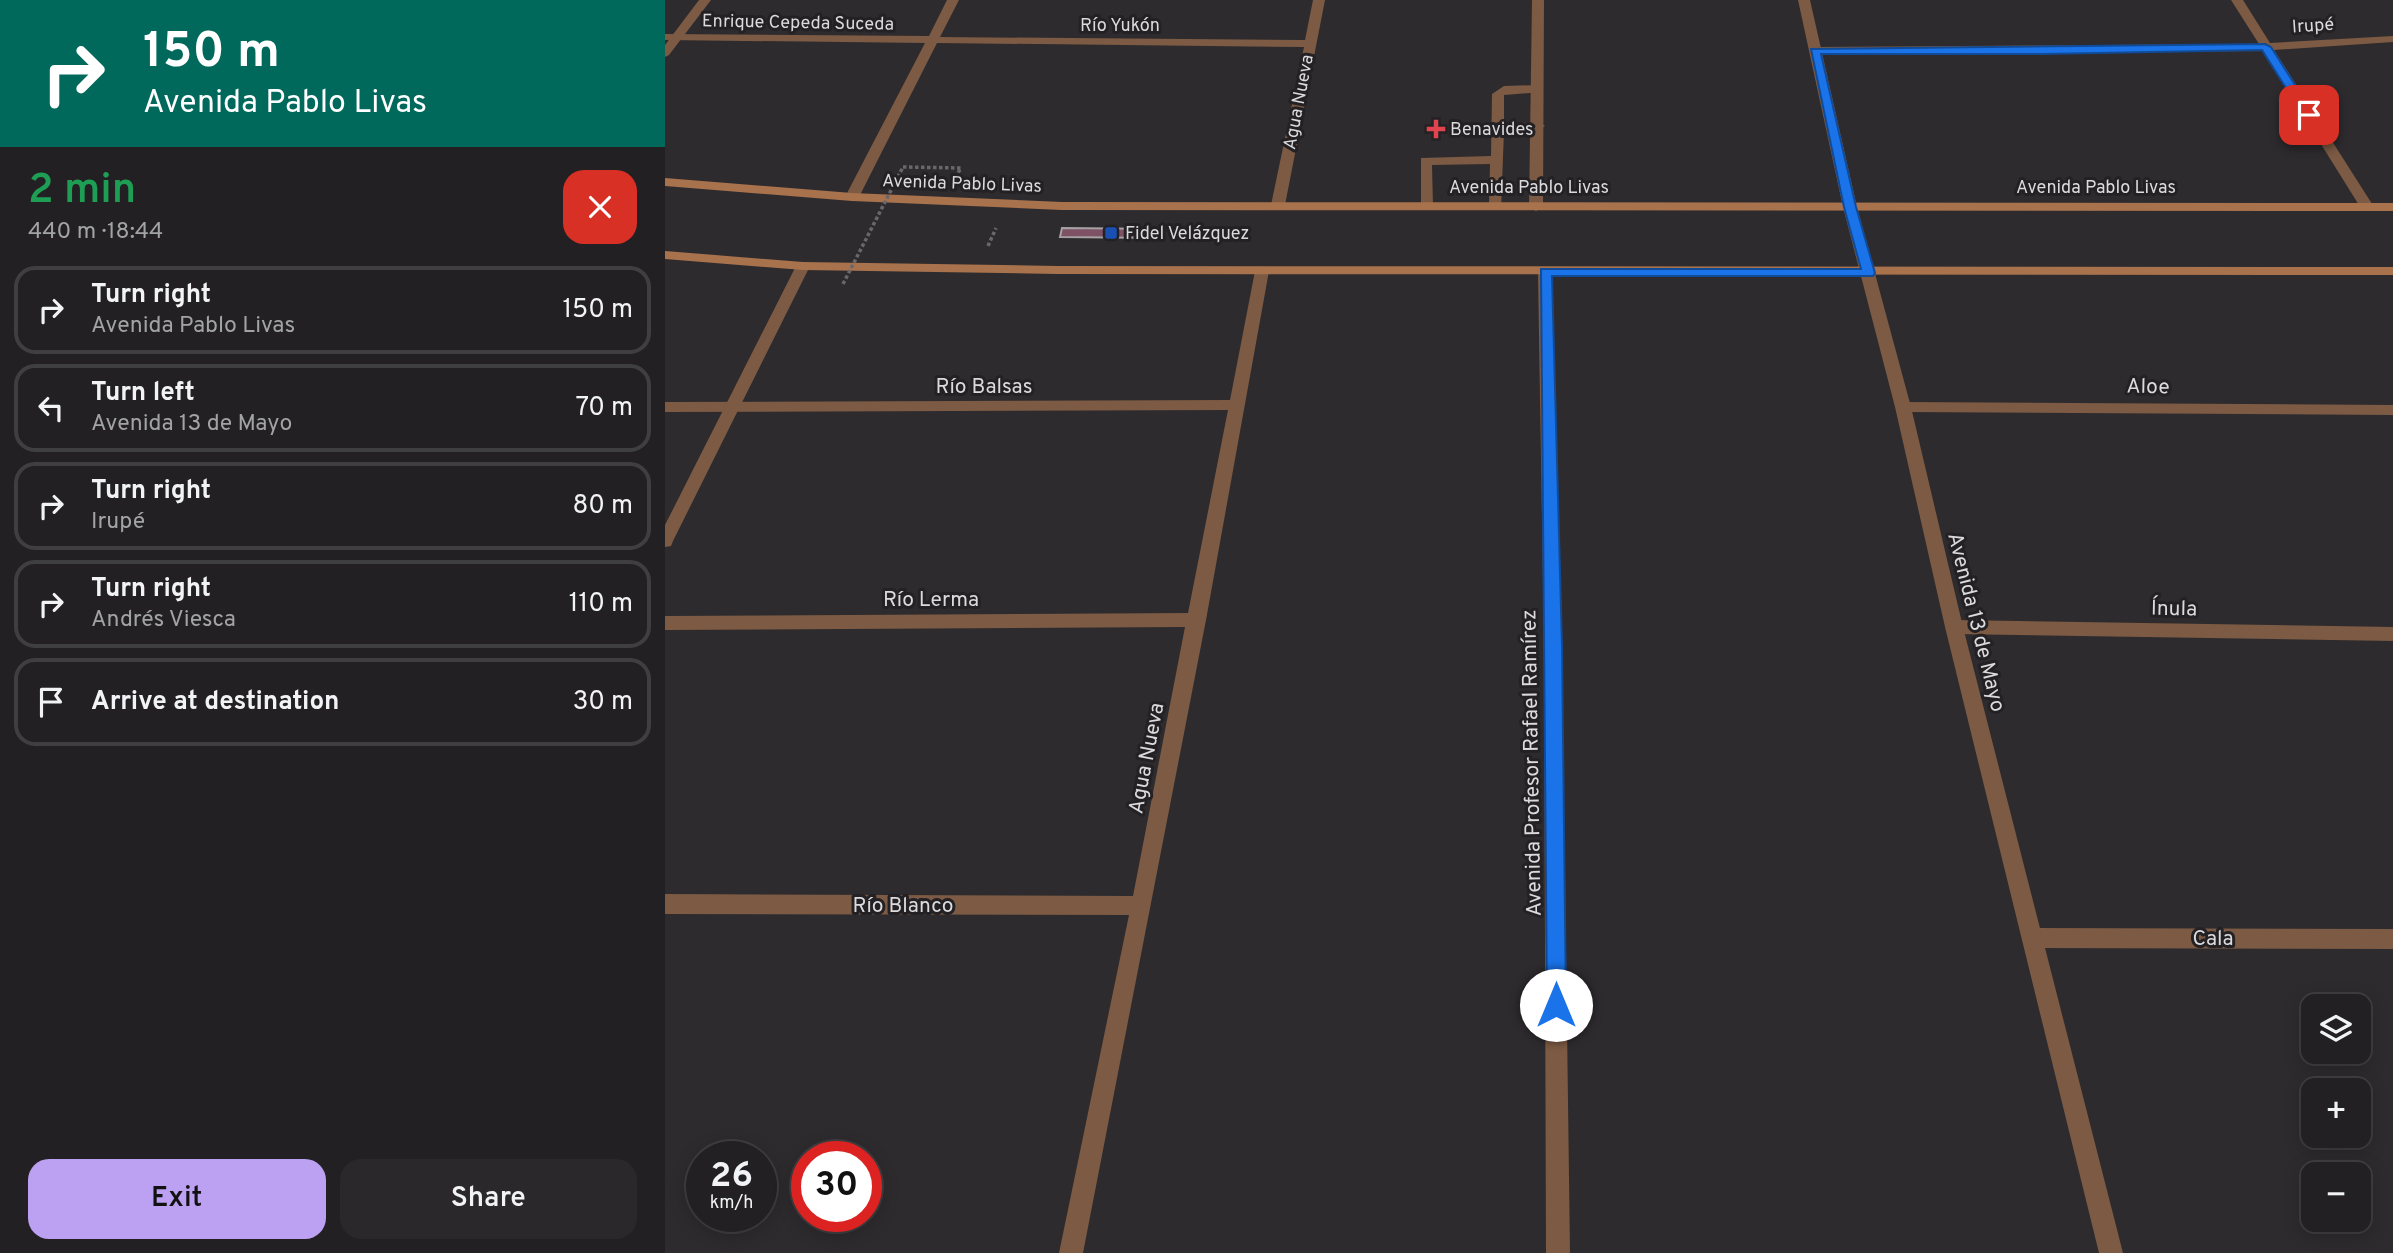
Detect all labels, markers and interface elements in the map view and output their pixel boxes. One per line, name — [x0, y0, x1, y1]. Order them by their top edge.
street label: Enrique Cepeda Suceda — [702, 10, 894, 37]
street label: Irupé — [2291, 14, 2335, 39]
street label: Río Yukón — [1080, 15, 1160, 38]
text: 150 m — [143, 23, 280, 85]
icon: right — [28, 28, 119, 119]
street label: Agua Nueva — [1279, 53, 1320, 152]
text: Avenida Pablo Livas — [143, 84, 427, 124]
pin — [2279, 85, 2339, 145]
icon: arrive — [2290, 96, 2328, 134]
place label: Benavides — [1450, 119, 1533, 142]
marker: Benavides — [1428, 121, 1444, 137]
text: 2 min — [28, 165, 136, 218]
button: close — [563, 170, 637, 244]
street label: Avenida Pablo Livas — [882, 170, 1042, 199]
street label: Avenida Pablo Livas — [1449, 177, 1609, 200]
street label: Avenida Pablo Livas — [2016, 177, 2176, 200]
text: 440 m · 18:44 — [28, 218, 163, 247]
place label: Fidel Velázquez — [1125, 223, 1249, 246]
marker: Fidel Velázquez — [1103, 225, 1119, 241]
text: Turn right — [91, 279, 211, 312]
icon: right — [32, 291, 70, 329]
text: 150 m — [562, 294, 633, 327]
text: Avenida Pablo Livas — [91, 312, 295, 341]
street label: Río Balsas — [936, 374, 1033, 401]
street label: Aloe — [2126, 374, 2170, 401]
text: Turn left — [91, 377, 195, 410]
icon: left — [32, 389, 70, 427]
text: 70 m — [575, 392, 633, 425]
text: Avenida 13 de Mayo — [91, 410, 292, 439]
text: Turn right — [91, 475, 211, 508]
icon: right — [32, 487, 70, 525]
text: 80 m — [573, 490, 633, 523]
text: Irupé — [91, 508, 145, 537]
street label: Avenida 13 de Mayo — [1940, 530, 2011, 715]
text: Turn right — [91, 573, 211, 606]
icon: right — [32, 585, 70, 623]
street label: Río Lerma — [883, 587, 979, 614]
text: 110 m — [569, 588, 633, 621]
street label: Ínula — [2151, 595, 2197, 623]
text: Andrés Viesca — [91, 606, 236, 635]
street label: Avenida Profesor Rafael Ramírez — [1516, 609, 1549, 917]
icon: arrive — [32, 683, 70, 721]
text: Arrive at destination — [91, 686, 339, 719]
text: 30 m — [573, 686, 633, 719]
street label: Agua Nueva — [1123, 700, 1171, 816]
street label: Río Blanco — [852, 893, 954, 920]
street label: Cala — [2192, 926, 2234, 953]
position arrow — [1519, 968, 1593, 1042]
map controls — [2301, 994, 2371, 1232]
button: layers — [2301, 994, 2371, 1064]
button: + — [2301, 1078, 2371, 1148]
speed limit sign: 30 — [791, 1141, 882, 1232]
text: 26 — [710, 1155, 753, 1199]
button: Exit — [28, 1159, 326, 1239]
button: Share — [340, 1159, 637, 1239]
button: − — [2301, 1162, 2371, 1232]
text: km/h — [710, 1192, 753, 1215]

